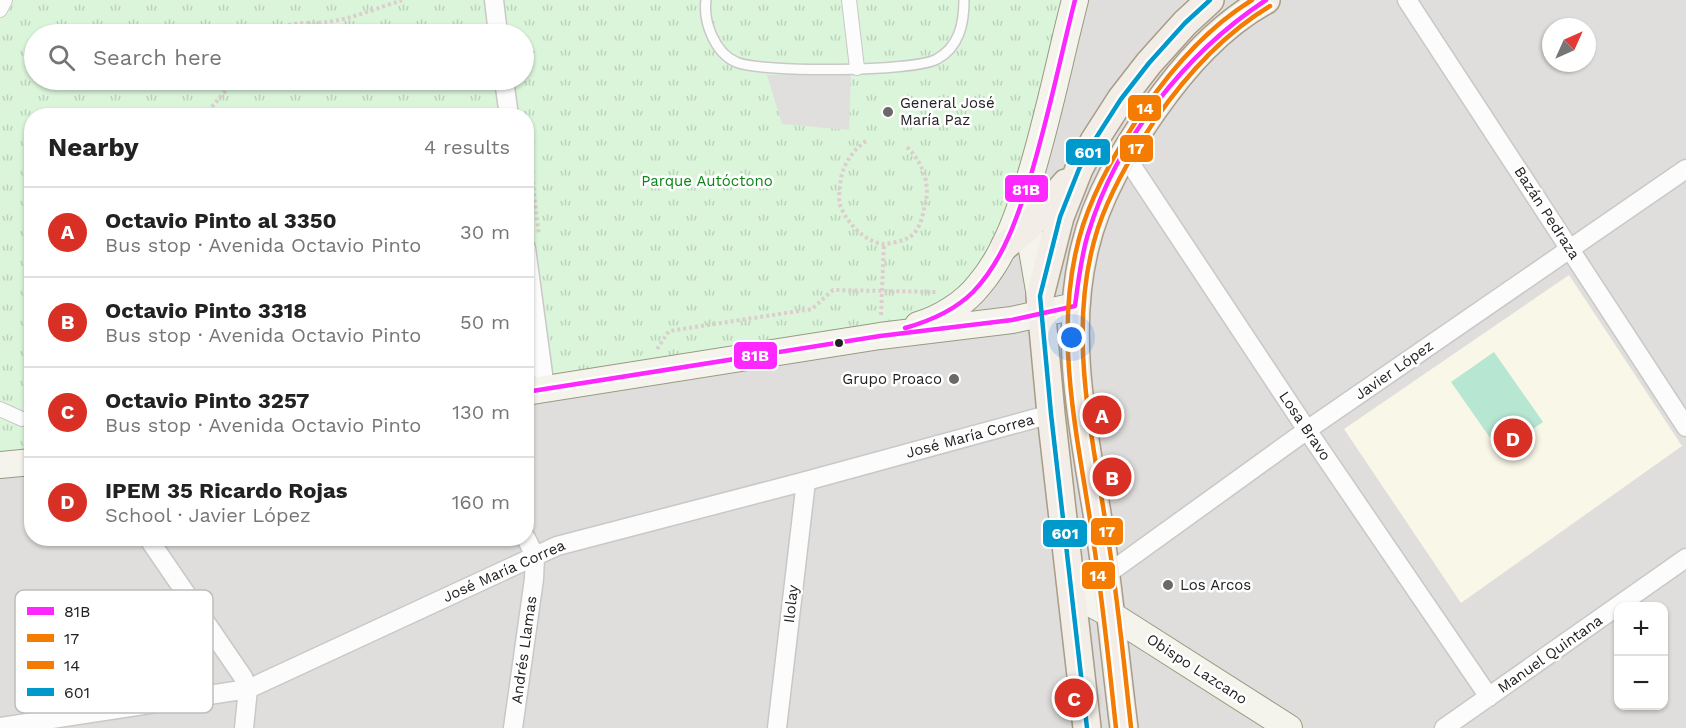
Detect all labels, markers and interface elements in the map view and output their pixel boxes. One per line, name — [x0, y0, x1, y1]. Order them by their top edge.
north arrow — [1542, 18, 1596, 72]
search box — [24, 24, 534, 90]
icon: search — [45, 41, 78, 74]
text: Search here — [93, 45, 222, 70]
place label: General José María Paz — [900, 94, 995, 129]
line badge: 14 — [1127, 94, 1162, 122]
text: 14 — [1136, 99, 1154, 118]
marker: General José María Paz — [881, 105, 895, 119]
text: Nearby — [48, 132, 139, 162]
line badge: 17 — [1119, 134, 1154, 163]
text: 4 results — [424, 135, 510, 159]
line badge: 601 — [1065, 138, 1111, 166]
text: 17 — [1128, 139, 1145, 158]
text: 601 — [1074, 143, 1102, 162]
street label: Bazán Pedraza — [1510, 163, 1584, 263]
park label: Parque Autóctono — [641, 172, 773, 190]
line badge: 81B — [1004, 174, 1049, 203]
text: 81B — [1012, 180, 1040, 199]
text: Octavio Pinto al 3350 — [105, 208, 337, 233]
text: A — [61, 220, 74, 244]
text: 30 m — [460, 220, 510, 244]
text: Bus stop · Avenida Octavio Pinto — [105, 233, 421, 257]
text: Octavio Pinto 3318 — [105, 298, 307, 323]
text: B — [61, 310, 74, 334]
text: 50 m — [460, 310, 510, 334]
text: Bus stop · Avenida Octavio Pinto — [105, 323, 421, 347]
your location — [1057, 323, 1086, 352]
street label: Javier López — [1351, 336, 1437, 404]
unlabelled marker — [833, 337, 845, 349]
line badge: 81B — [733, 341, 778, 370]
text: 81B — [741, 346, 769, 365]
place label: Grupo Proaco — [842, 370, 942, 388]
marker: Grupo Proaco — [947, 372, 961, 386]
text: Octavio Pinto 3257 — [105, 388, 309, 413]
street label: Losa Bravo — [1275, 388, 1335, 464]
pin: A — [1082, 392, 1122, 438]
text: C — [61, 400, 74, 424]
text: 130 m — [452, 400, 510, 424]
street label: José María Correa — [904, 410, 1037, 462]
text: Bus stop · Avenida Octavio Pinto — [105, 413, 421, 437]
pin: D — [1494, 416, 1532, 460]
pin: B — [1092, 454, 1132, 500]
text: IPEM 35 Ricardo Rojas — [105, 478, 347, 503]
text: D — [60, 490, 75, 514]
text: 160 m — [452, 490, 510, 514]
text: School · Javier López — [105, 503, 311, 527]
line badge: 17 — [1090, 517, 1124, 546]
line badge: 601 — [1042, 519, 1088, 548]
text: 17 — [1099, 522, 1116, 541]
text: 601 — [1051, 524, 1079, 543]
street label: José María Correa — [440, 536, 568, 606]
line badge: 14 — [1081, 561, 1116, 590]
text: 14 — [1089, 566, 1107, 585]
place label: Los Arcos — [1180, 576, 1251, 594]
marker: Los Arcos — [1161, 578, 1175, 592]
street label: Ilolay — [780, 584, 802, 624]
legend — [15, 590, 213, 713]
street label: Andrés Llamas — [508, 595, 541, 705]
text: 81B — [64, 602, 91, 621]
map controls — [1614, 602, 1668, 710]
button: + — [1614, 602, 1668, 656]
street label: Manuel Quintana — [1494, 611, 1606, 697]
text: 17 — [64, 629, 79, 648]
street label: Obispo Lazcano — [1143, 630, 1251, 708]
text: 14 — [64, 656, 80, 675]
button: − — [1614, 656, 1668, 710]
pin: C — [1054, 676, 1094, 720]
text: 601 — [64, 683, 90, 702]

